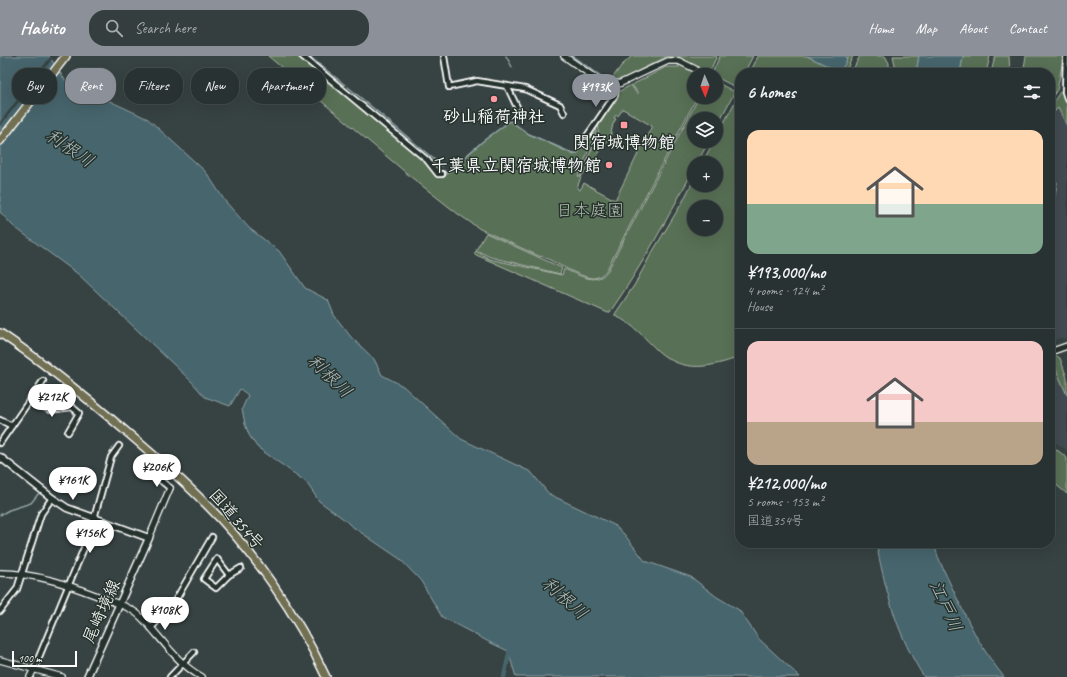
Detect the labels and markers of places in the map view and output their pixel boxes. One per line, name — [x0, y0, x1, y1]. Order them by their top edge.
pin: ¥193K — [568, 74, 624, 108]
marker: 砂山稲荷神社 — [489, 94, 499, 104]
place label: 砂山稲荷神社 — [443, 106, 545, 127]
marker: 関宿城博物館 — [619, 120, 629, 130]
place label: 関宿城博物館 — [573, 132, 675, 153]
place label: 千葉県立関宿城博物館 — [431, 155, 601, 176]
marker: 千葉県立関宿城博物館 — [604, 160, 614, 170]
pin: ¥212K — [24, 384, 80, 418]
pin: ¥206K — [129, 454, 185, 488]
pin: ¥161K — [45, 467, 101, 501]
pin: ¥156K — [62, 520, 118, 554]
pin: ¥108K — [137, 597, 193, 631]

